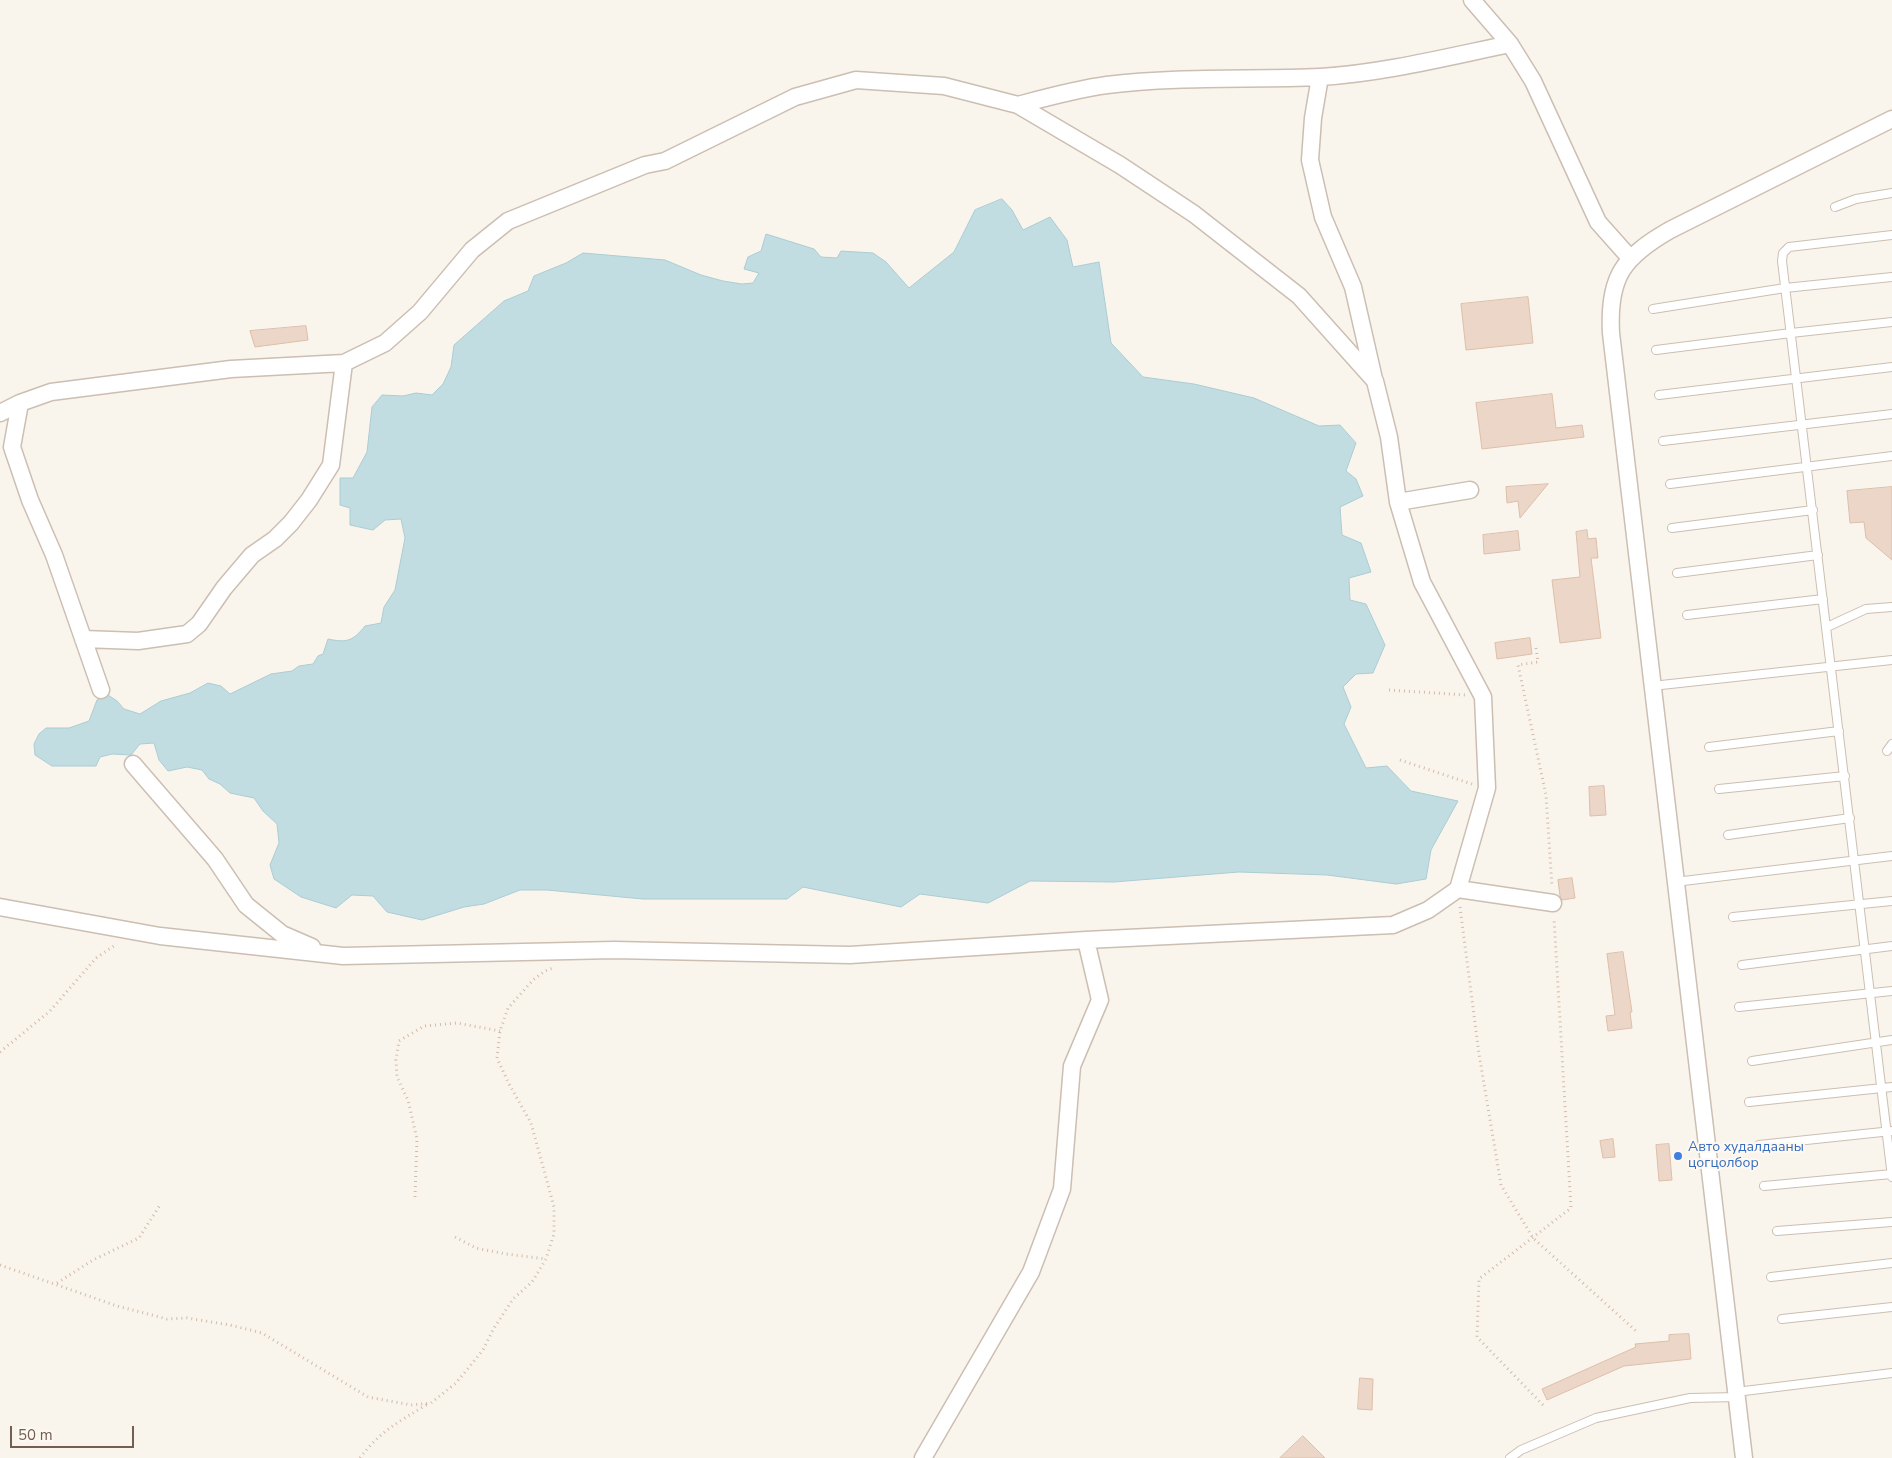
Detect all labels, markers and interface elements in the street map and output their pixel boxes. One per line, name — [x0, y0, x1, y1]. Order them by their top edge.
place label: Авто худалдааны цогцолбор — [1688, 1140, 1804, 1172]
marker: Авто худалдааны цогцолбор — [1672, 1150, 1684, 1162]
scale bar — [12, 1416, 136, 1448]
text: 50 m — [18, 1425, 53, 1445]

